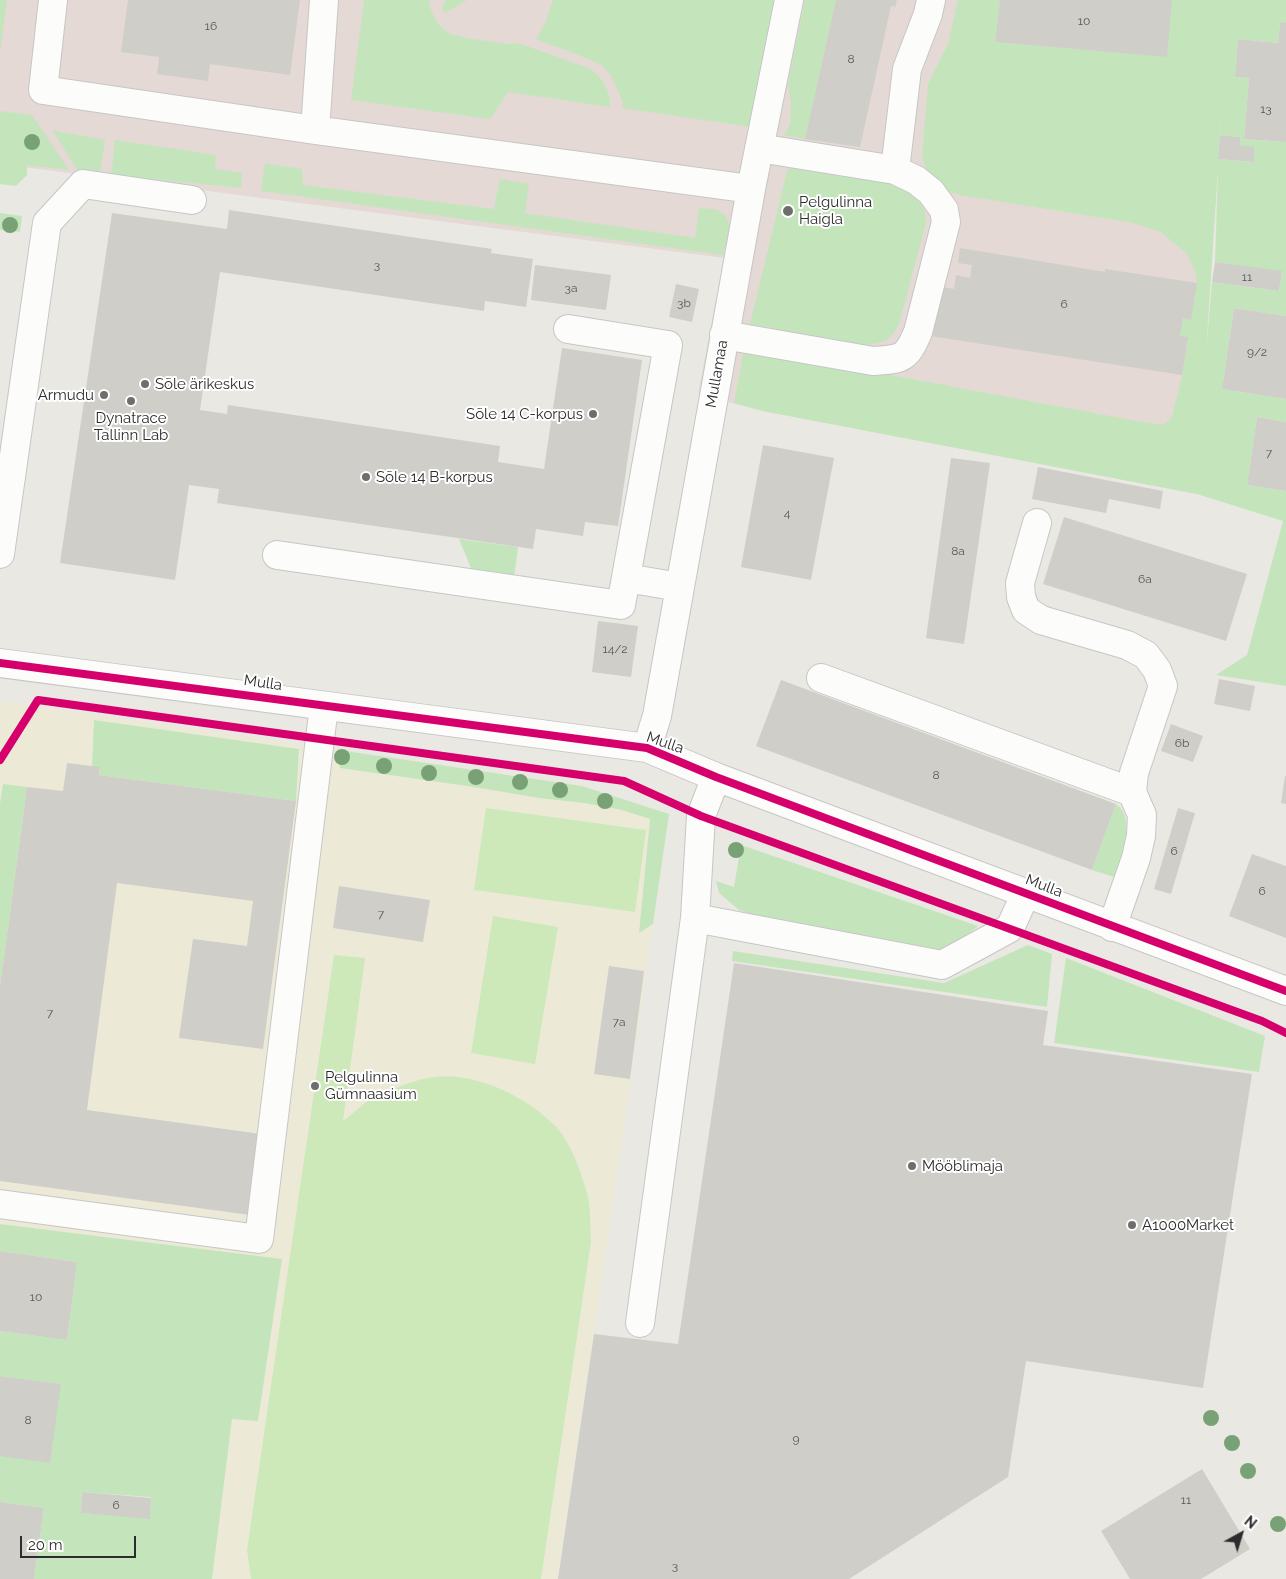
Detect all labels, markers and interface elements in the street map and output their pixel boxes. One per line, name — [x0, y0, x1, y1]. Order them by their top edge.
house number: 10 — [1078, 14, 1090, 28]
house number: 16 — [205, 19, 217, 33]
house number: 8 — [847, 52, 855, 66]
house number: 13 — [1260, 102, 1272, 116]
place label: Pelgulinna Haigla — [799, 193, 872, 228]
marker: Pelgulinna Haigla — [781, 204, 795, 218]
house number: 3 — [374, 258, 380, 272]
house number: 11 — [1242, 270, 1252, 284]
house number: 3a — [565, 281, 577, 295]
house number: 3b — [677, 296, 691, 310]
house number: 6 — [1060, 297, 1068, 311]
street label: Mullamaa — [702, 339, 732, 409]
house number: 9/2 — [1247, 345, 1267, 359]
place label: Sõle ärikeskus — [155, 375, 254, 393]
marker: Sõle ärikeskus — [139, 378, 151, 390]
place label: Armudu — [38, 386, 94, 404]
marker: Armudu — [98, 389, 110, 401]
marker: Dynatrace Tallinn Lab — [125, 395, 137, 407]
place label: Sõle 14 C-korpus — [466, 405, 583, 423]
marker: Sõle 14 C-korpus — [587, 408, 599, 420]
place label: Dynatrace Tallinn Lab — [94, 409, 168, 444]
house number: 7 — [1266, 446, 1272, 460]
place label: Sõle 14 B-korpus — [376, 468, 493, 486]
marker: Sõle 14 B-korpus — [360, 471, 372, 483]
house number: 4 — [784, 506, 790, 520]
house number: 8a — [951, 544, 965, 558]
house number: 6a — [1138, 572, 1152, 586]
house number: 14/2 — [603, 642, 627, 656]
street label: Mulla — [243, 671, 283, 695]
street label: Mulla — [644, 728, 686, 758]
house number: 6b — [1175, 736, 1189, 750]
house number: 8 — [932, 768, 940, 782]
house number: 6 — [1170, 844, 1178, 858]
street label: Mulla — [1023, 871, 1065, 901]
house number: 6 — [1258, 884, 1266, 898]
house number: 7 — [378, 907, 384, 921]
house number: 7 — [47, 1006, 53, 1020]
house number: 7a — [613, 1015, 625, 1029]
place label: Pelgulinna Gümnaasium — [325, 1068, 417, 1103]
marker: Pelgulinna Gümnaasium — [309, 1080, 321, 1092]
place label: Mööblimaja — [922, 1157, 1003, 1175]
marker: Mööblimaja — [906, 1160, 918, 1172]
place label: A1000Market — [1142, 1216, 1234, 1234]
marker: A1000Market — [1126, 1219, 1138, 1231]
house number: 10 — [30, 1290, 42, 1304]
house number: 8 — [24, 1413, 32, 1427]
house number: 9 — [792, 1432, 800, 1446]
house number: 11 — [1181, 1493, 1191, 1507]
house number: 6 — [112, 1498, 120, 1512]
north arrow — [1216, 1509, 1266, 1559]
text: N — [1241, 1513, 1260, 1532]
scale bar — [22, 1526, 139, 1558]
text: 20 m — [28, 1536, 63, 1554]
house number: 3 — [672, 1559, 678, 1573]

